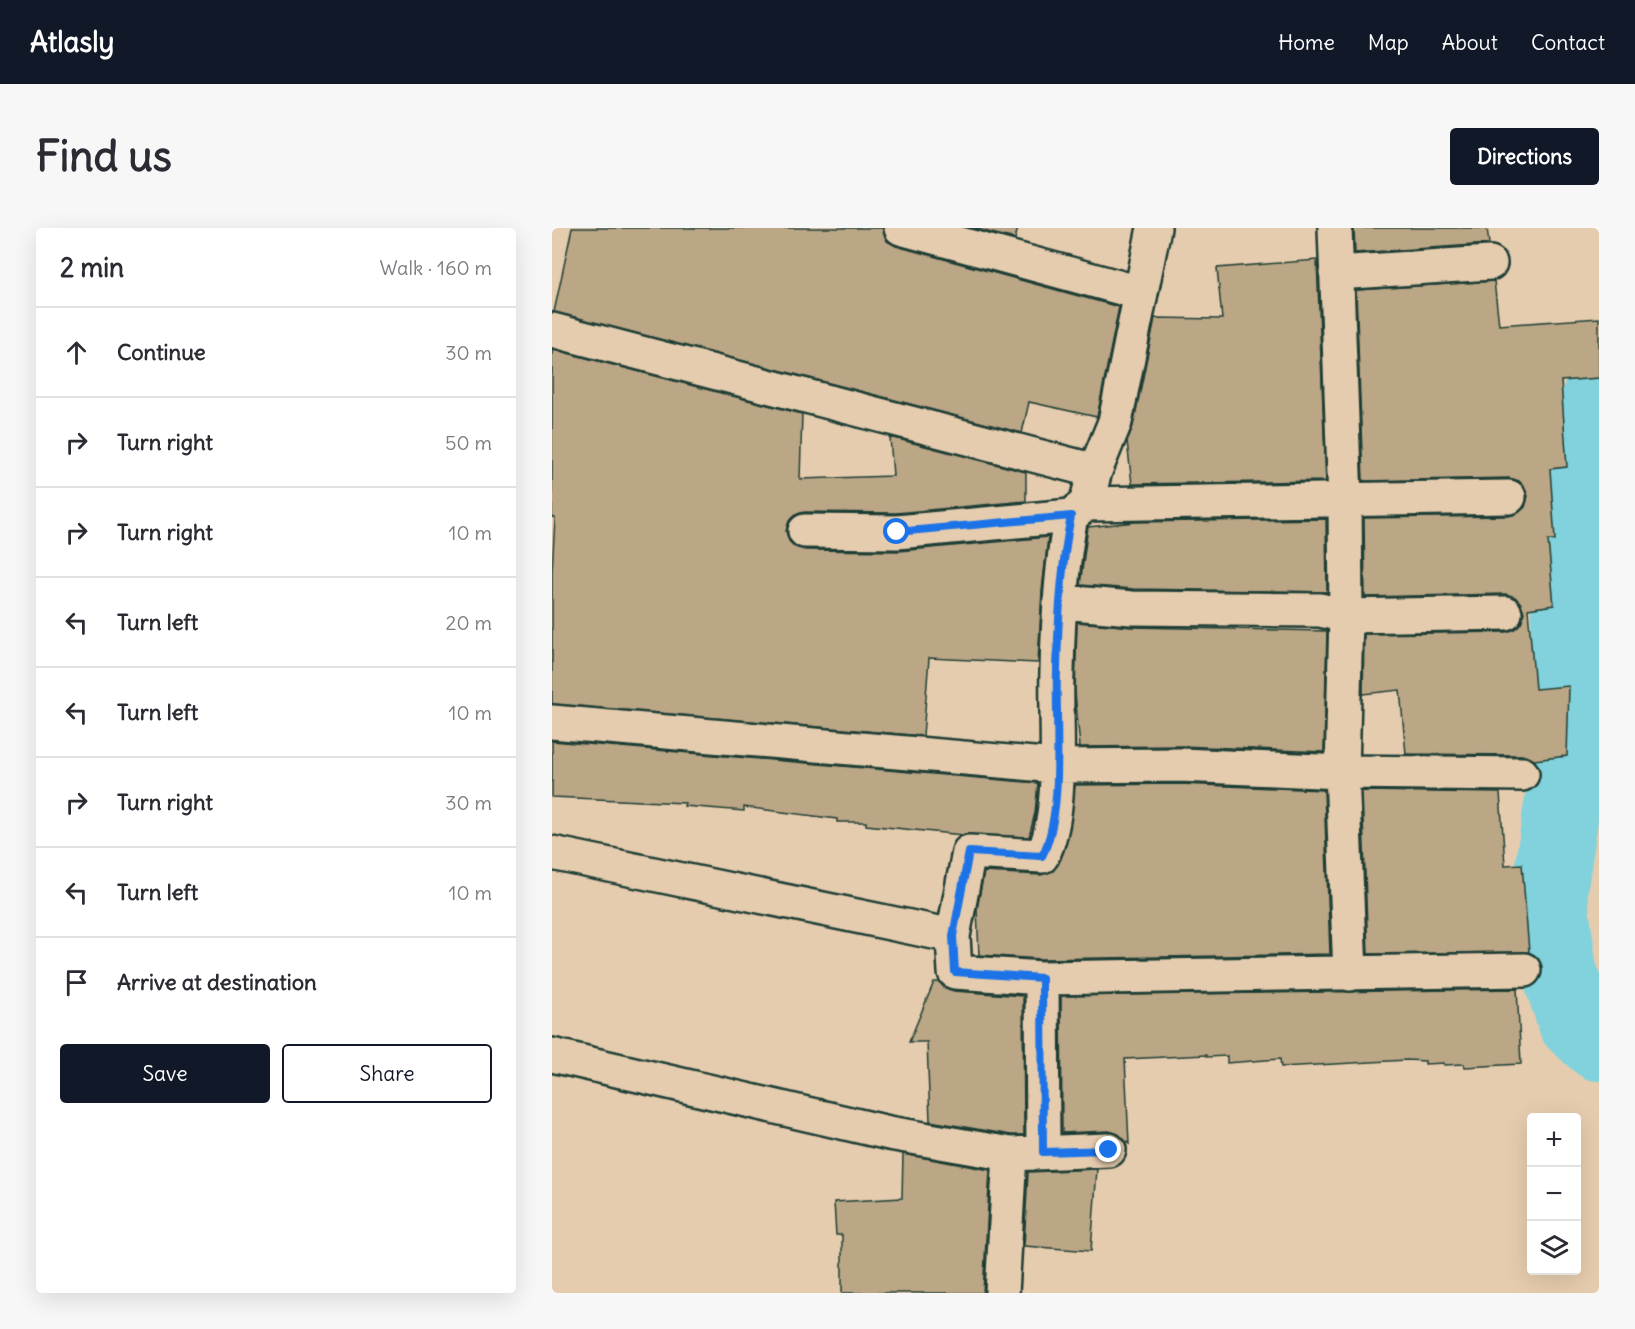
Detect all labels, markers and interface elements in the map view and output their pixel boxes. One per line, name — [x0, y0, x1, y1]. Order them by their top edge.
text: Atlasly — [30, 24, 114, 60]
text: Home — [1278, 29, 1335, 56]
text: Map — [1368, 29, 1409, 56]
text: About — [1442, 29, 1498, 56]
text: Contact — [1531, 29, 1605, 56]
button: Directions — [1450, 128, 1599, 185]
text: Find us — [36, 130, 172, 182]
text: 2 min — [60, 251, 124, 284]
text: Walk · 160 m — [379, 255, 492, 280]
icon: ahead — [60, 336, 93, 369]
text: Continue — [117, 338, 206, 366]
text: 30 m — [445, 340, 492, 365]
icon: right — [60, 426, 93, 459]
text: Turn right — [117, 428, 213, 456]
text: 50 m — [445, 430, 492, 455]
icon: right — [60, 516, 93, 549]
text: Turn right — [117, 518, 213, 546]
route start — [883, 518, 909, 544]
text: 10 m — [449, 520, 492, 545]
icon: left — [60, 606, 93, 639]
text: Turn left — [117, 608, 198, 636]
text: 20 m — [446, 610, 492, 635]
icon: left — [60, 696, 93, 729]
text: Turn left — [117, 698, 198, 726]
text: 10 m — [449, 700, 492, 725]
icon: right — [60, 786, 93, 819]
text: Turn right — [117, 788, 213, 816]
text: 30 m — [445, 790, 492, 815]
icon: left — [60, 876, 93, 909]
text: Turn left — [117, 878, 198, 906]
text: 10 m — [449, 880, 492, 905]
icon: arrive — [60, 966, 93, 999]
text: Arrive at destination — [117, 968, 317, 996]
button: Save — [60, 1044, 270, 1103]
button: Share — [282, 1044, 492, 1103]
map controls — [1527, 1113, 1581, 1275]
button: + — [1527, 1113, 1581, 1167]
route end — [1095, 1136, 1121, 1162]
button: − — [1527, 1167, 1581, 1221]
button: layers — [1527, 1221, 1581, 1275]

